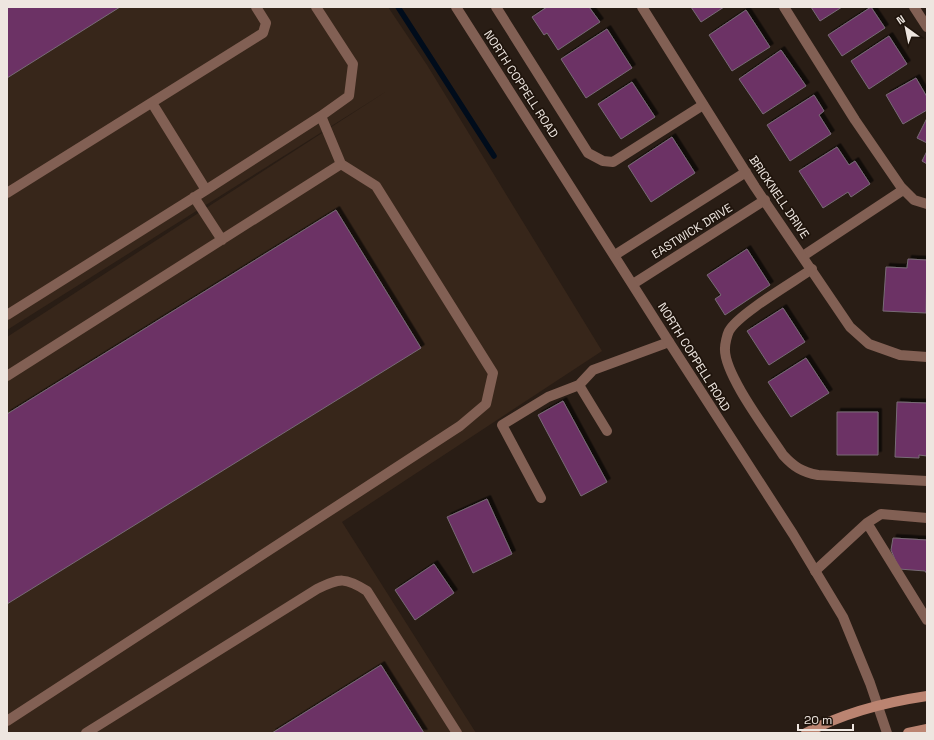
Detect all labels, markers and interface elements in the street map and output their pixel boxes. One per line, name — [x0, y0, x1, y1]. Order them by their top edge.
north arrow — [886, 8, 926, 48]
text: N — [894, 12, 907, 27]
street label: NORTH COPPELL ROAD — [480, 27, 562, 141]
street label: BRICKNELL DRIVE — [745, 152, 813, 242]
street label: EASTWICK DRIVE — [649, 200, 736, 262]
street label: NORTH COPPELL ROAD — [654, 300, 734, 414]
scale bar — [798, 706, 853, 732]
text: 20 m — [804, 712, 832, 728]

